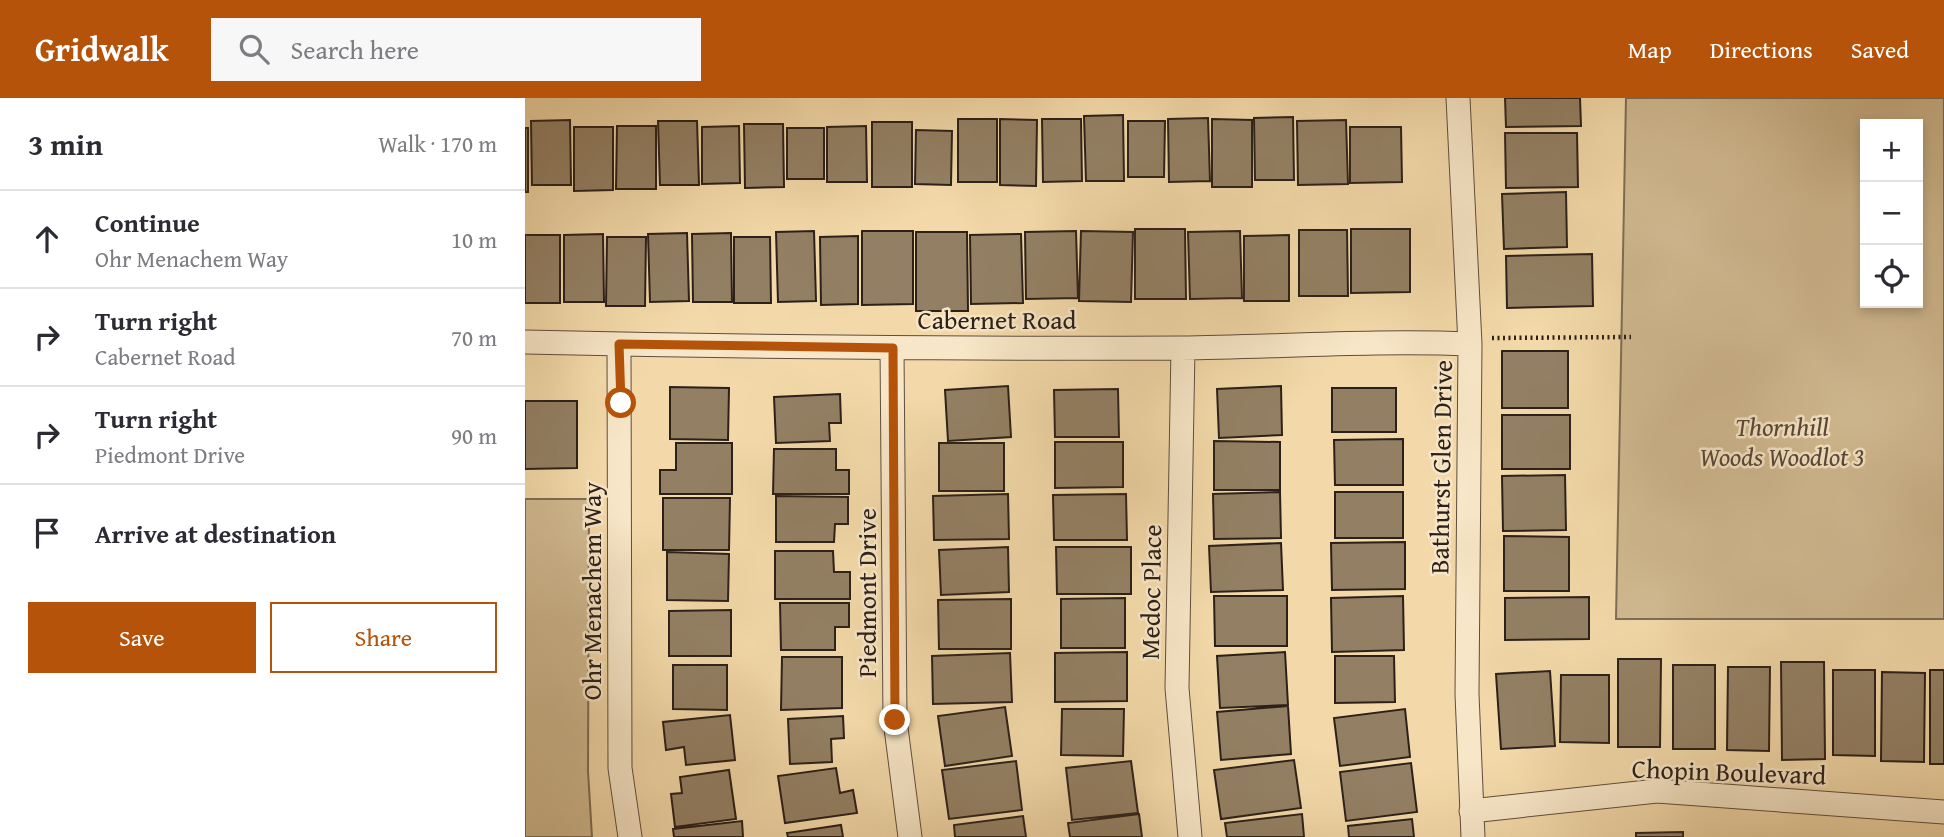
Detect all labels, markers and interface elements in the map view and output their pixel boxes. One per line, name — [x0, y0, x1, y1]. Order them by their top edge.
search box — [211, 18, 701, 81]
text: Gridwalk — [35, 25, 169, 73]
icon: search — [235, 30, 273, 68]
text: Search here — [291, 30, 419, 69]
text: Map — [1628, 32, 1672, 67]
text: Directions — [1710, 32, 1813, 67]
text: Saved — [1851, 32, 1909, 67]
map controls — [1860, 119, 1923, 308]
button: + — [1860, 119, 1923, 182]
text: 3 min — [28, 122, 103, 166]
text: Walk · 170 m — [378, 127, 497, 160]
button: − — [1860, 182, 1923, 245]
text: Continue — [95, 203, 200, 242]
icon: ahead — [28, 220, 66, 258]
text: 10 m — [451, 223, 497, 256]
text: Ohr Menachem Way — [95, 242, 288, 275]
button: locate — [1860, 245, 1923, 308]
street label: Cabernet Road — [918, 300, 1077, 339]
text: Turn right — [95, 301, 217, 340]
icon: right — [28, 318, 66, 356]
text: 70 m — [451, 321, 497, 354]
text: Cabernet Road — [95, 340, 236, 373]
street label: Bathurst Glen Drive — [1419, 360, 1462, 574]
route start — [605, 387, 636, 418]
text: Turn right — [95, 399, 217, 438]
park label: Thornhill Woods Woodlot 3 — [1700, 407, 1864, 476]
icon: right — [28, 416, 66, 454]
text: 90 m — [451, 419, 497, 452]
text: Piedmont Drive — [95, 438, 245, 471]
street label: Ohr Menachem Way — [572, 482, 611, 700]
street label: Piedmont Drive — [847, 508, 886, 678]
icon: arrive — [28, 514, 66, 552]
text: Arrive at destination — [95, 514, 336, 553]
street label: Medoc Place — [1130, 524, 1171, 660]
button: Save — [28, 602, 256, 673]
button: Share — [270, 602, 497, 673]
route end — [879, 704, 910, 735]
street label: Chopin Boulevard — [1631, 749, 1827, 794]

